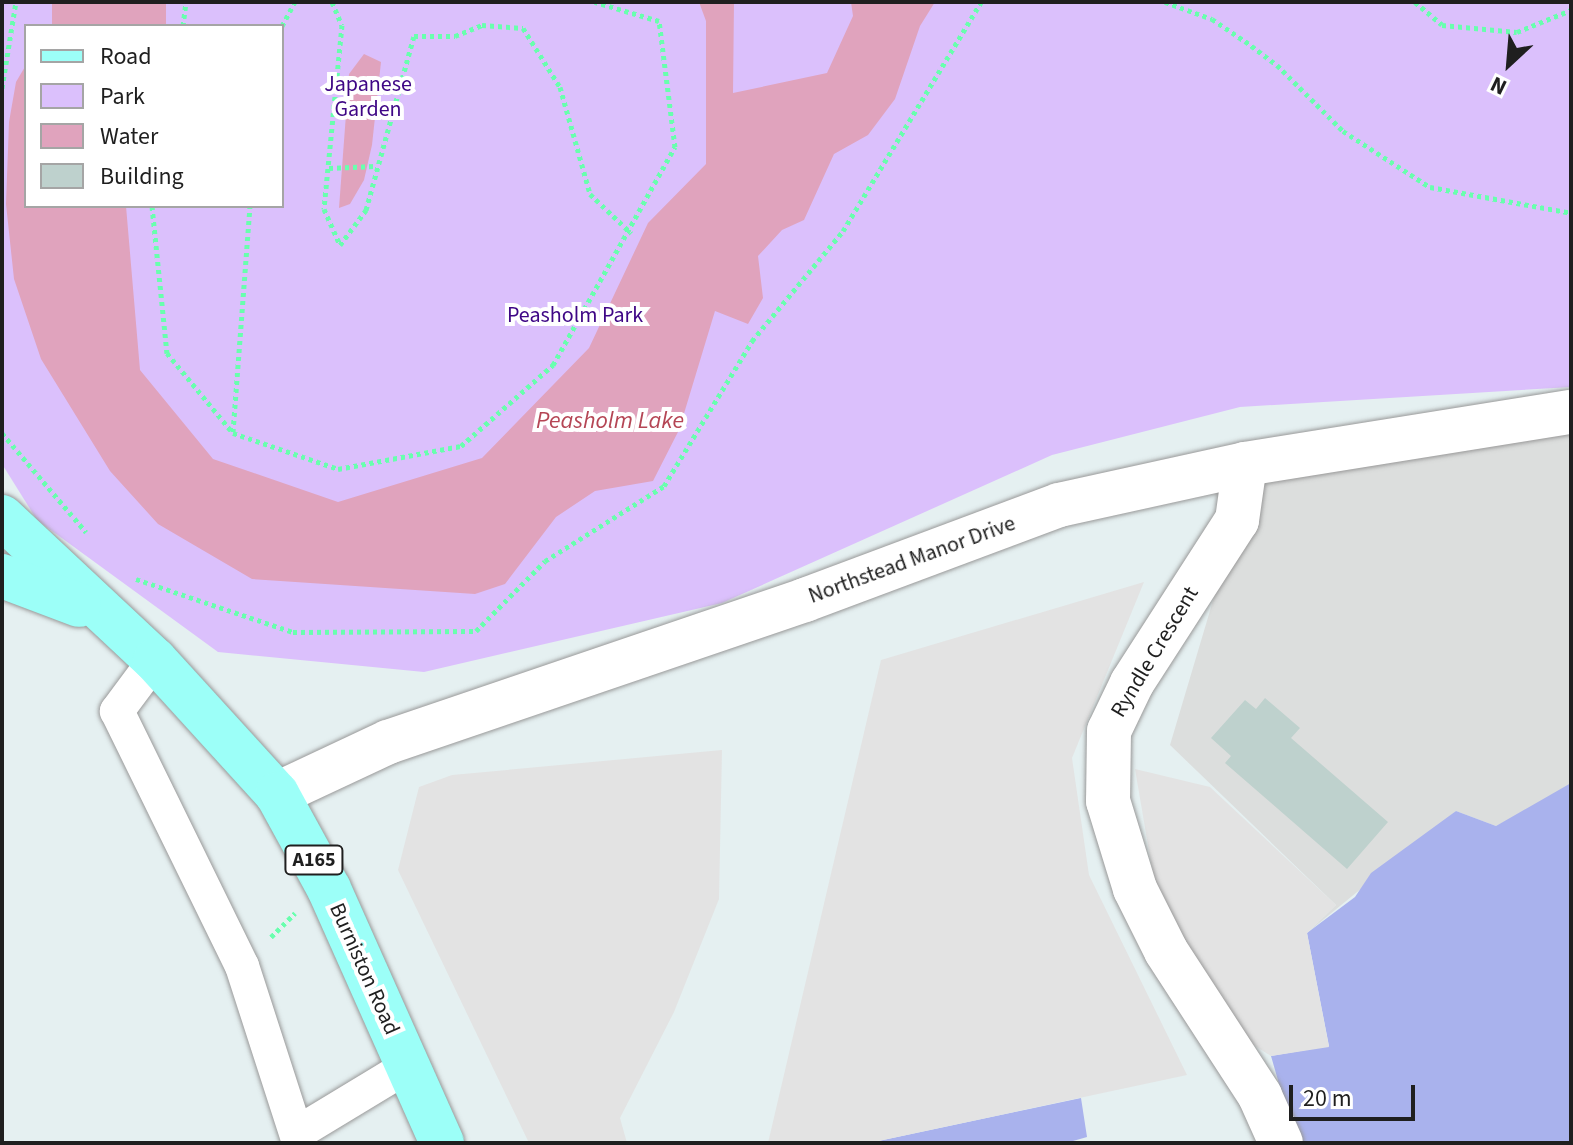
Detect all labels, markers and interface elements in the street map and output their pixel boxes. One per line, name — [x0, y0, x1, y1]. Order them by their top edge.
legend — [24, 24, 284, 208]
north arrow — [1469, 24, 1549, 104]
text: Road — [100, 39, 152, 74]
text: N — [1485, 68, 1512, 103]
park label: Japanese Garden — [324, 71, 412, 122]
text: Park — [100, 79, 145, 114]
text: Water — [100, 119, 158, 154]
text: Building — [100, 159, 184, 194]
park label: Peasholm Park — [507, 303, 643, 329]
water label: Peasholm Lake — [536, 407, 684, 435]
street label: Northstead Manor Drive — [805, 510, 1019, 610]
street label: Ryndle Crescent — [1106, 582, 1204, 722]
road number: A165 — [284, 844, 344, 876]
street label: Burniston Road — [323, 899, 405, 1039]
scale bar — [1293, 1069, 1419, 1119]
text: 20 m — [1303, 1081, 1352, 1116]

